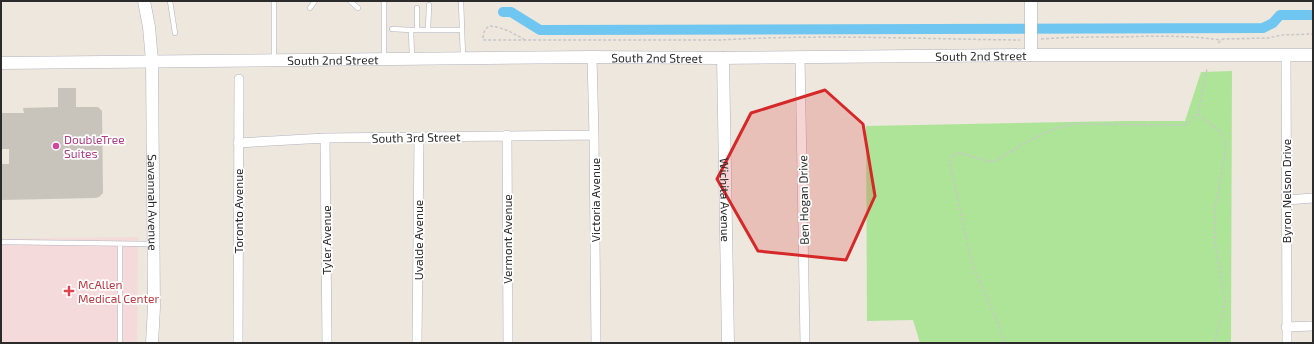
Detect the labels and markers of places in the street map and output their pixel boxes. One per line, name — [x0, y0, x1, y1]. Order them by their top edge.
place label: DoubleTree Suites — [64, 132, 125, 160]
marker: DoubleTree Suites — [51, 141, 61, 151]
place label: McAllen Medical Center — [78, 277, 159, 305]
marker: McAllen Medical Center — [63, 285, 75, 297]

